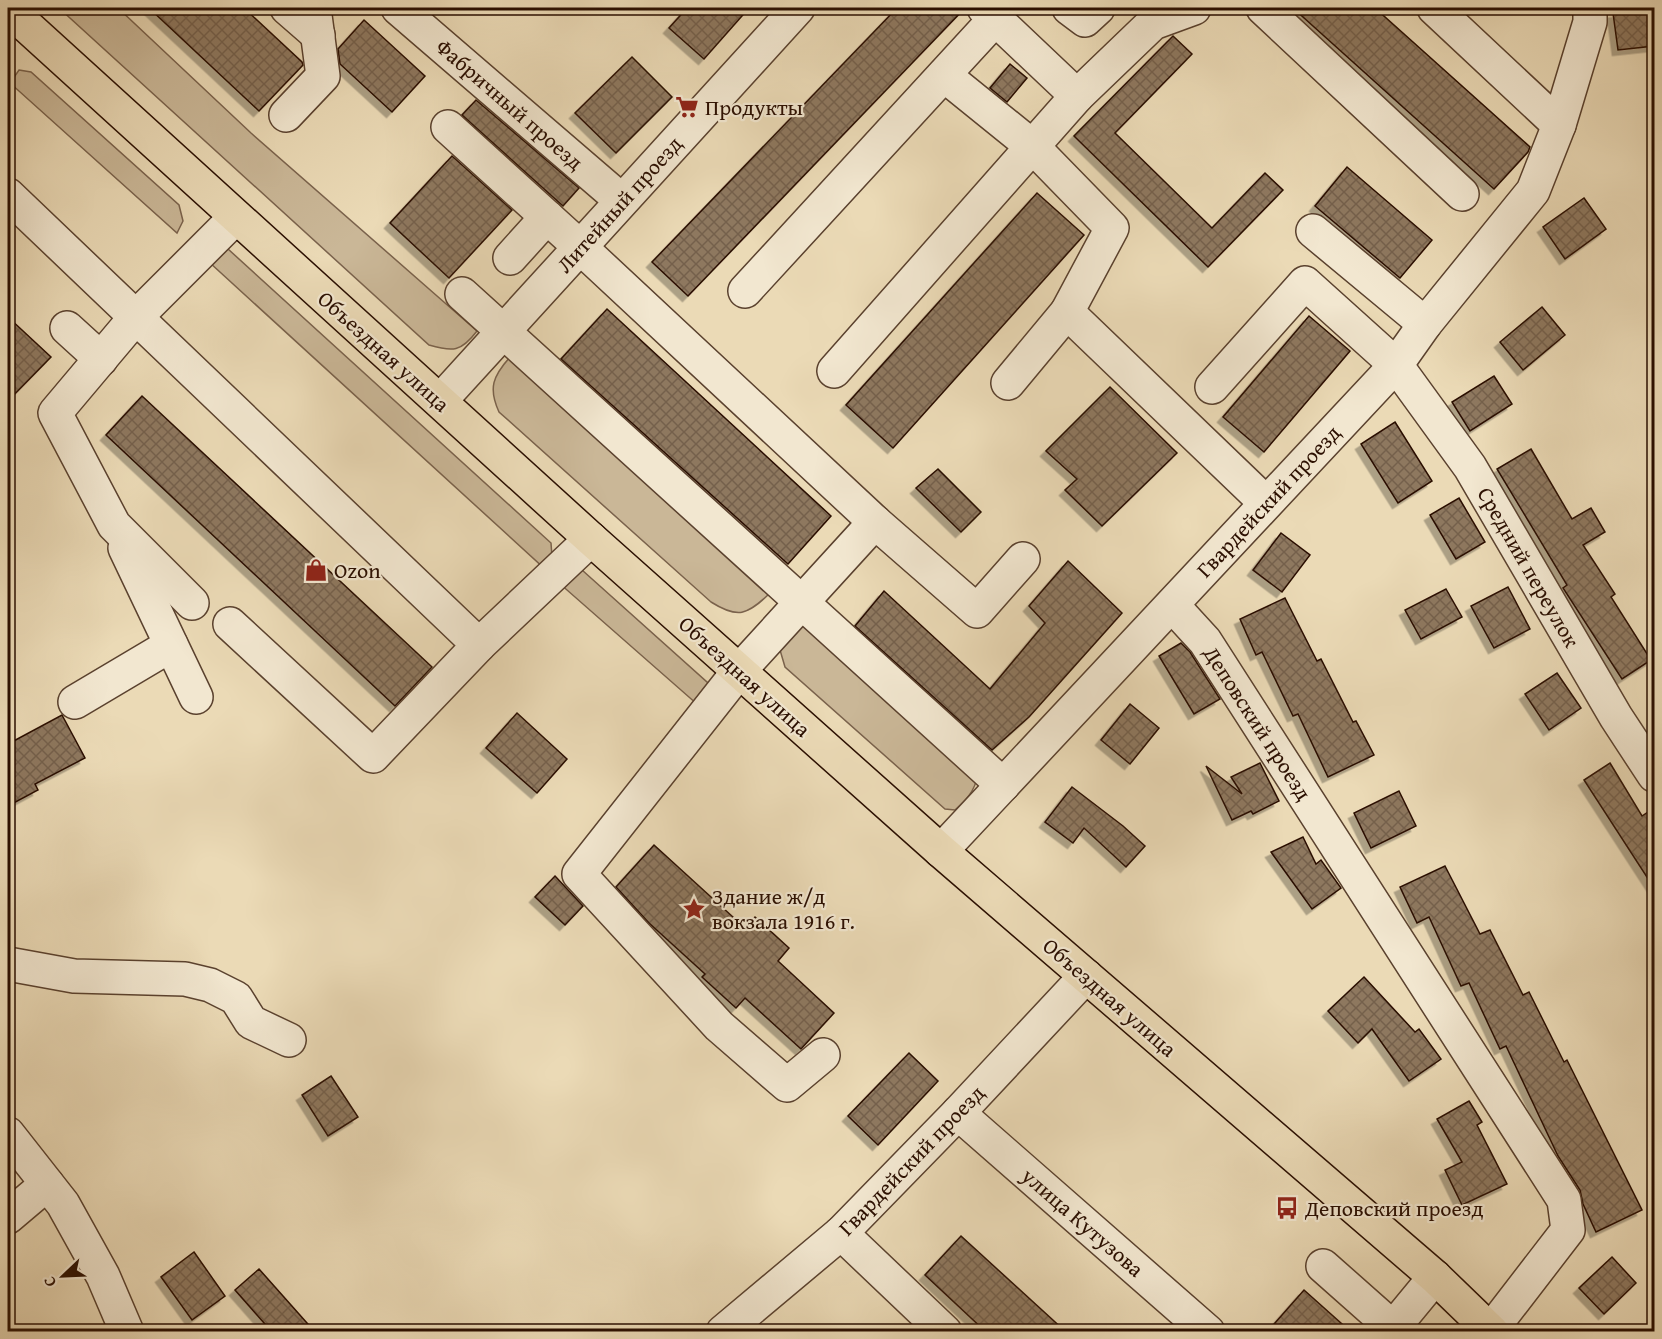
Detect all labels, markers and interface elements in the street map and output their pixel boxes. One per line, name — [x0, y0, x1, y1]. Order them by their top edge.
street label: Фабричный проезд — [429, 31, 591, 177]
place label: Продукты — [705, 91, 803, 123]
supermarket icon: Продукты — [674, 94, 700, 120]
street label: Литейный проезд — [549, 128, 689, 280]
street label: Объездная улица — [311, 283, 458, 419]
street label: Гвардейский проезд — [1189, 417, 1347, 585]
street label: Средний переулок — [1470, 481, 1588, 654]
place label: Ozon — [334, 554, 381, 586]
shop icon: Ozon — [303, 557, 329, 583]
street label: Объездная улица — [672, 608, 819, 744]
street label: Деповский проезд — [1195, 639, 1320, 807]
place label: Здание ж/д вокзала 1916 г. — [712, 880, 855, 937]
place icon: Здание ж/д вокзала 1916 г. — [681, 896, 707, 922]
street label: Объездная улица — [1036, 930, 1184, 1065]
street label: Гвардейский проезд — [830, 1077, 992, 1243]
street label: улица Кутузова — [1014, 1159, 1152, 1285]
place label: Деповский проезд — [1304, 1192, 1483, 1224]
bus stop icon: Деповский проезд — [1274, 1195, 1300, 1221]
north arrow — [33, 1246, 93, 1306]
text: С — [36, 1273, 62, 1291]

